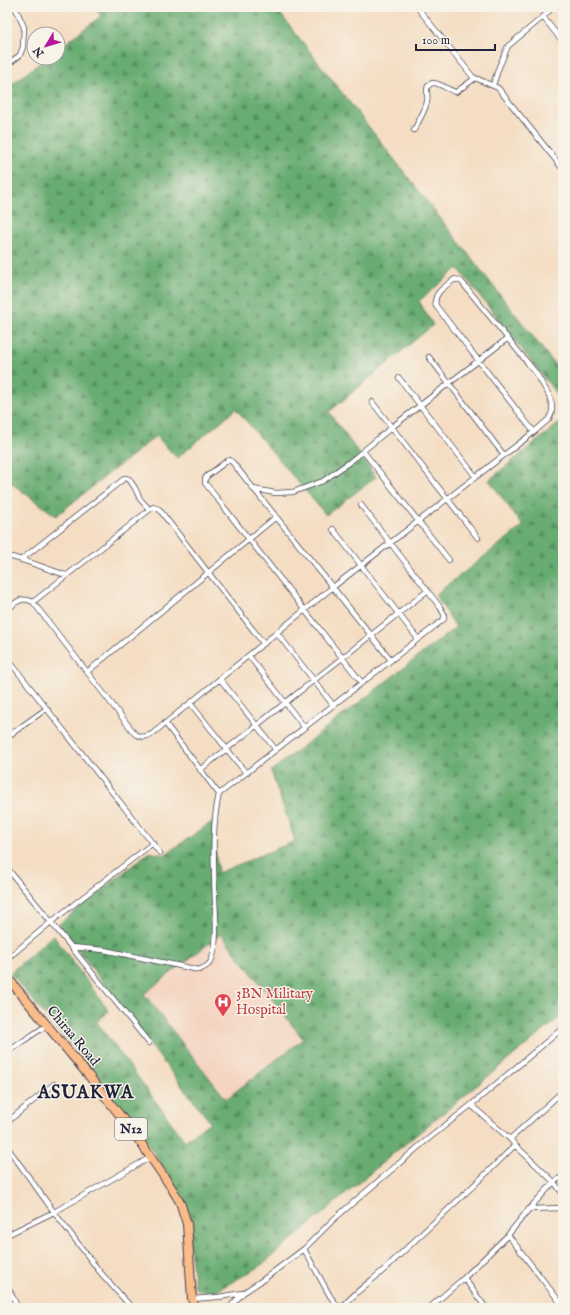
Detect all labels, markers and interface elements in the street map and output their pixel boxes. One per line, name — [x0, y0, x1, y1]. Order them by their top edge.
north arrow — [26, 26, 66, 66]
scale bar — [416, 26, 495, 52]
text: 100 m — [422, 33, 450, 48]
text: N — [30, 43, 48, 60]
place label: 3BN Military Hospital — [236, 985, 313, 1019]
hospital icon: 3BN Military Hospital — [213, 992, 233, 1017]
street label: Chiraa Road — [43, 1002, 104, 1070]
district label: ASUAKWA — [37, 1082, 134, 1105]
road number: N12 — [115, 1118, 147, 1140]

